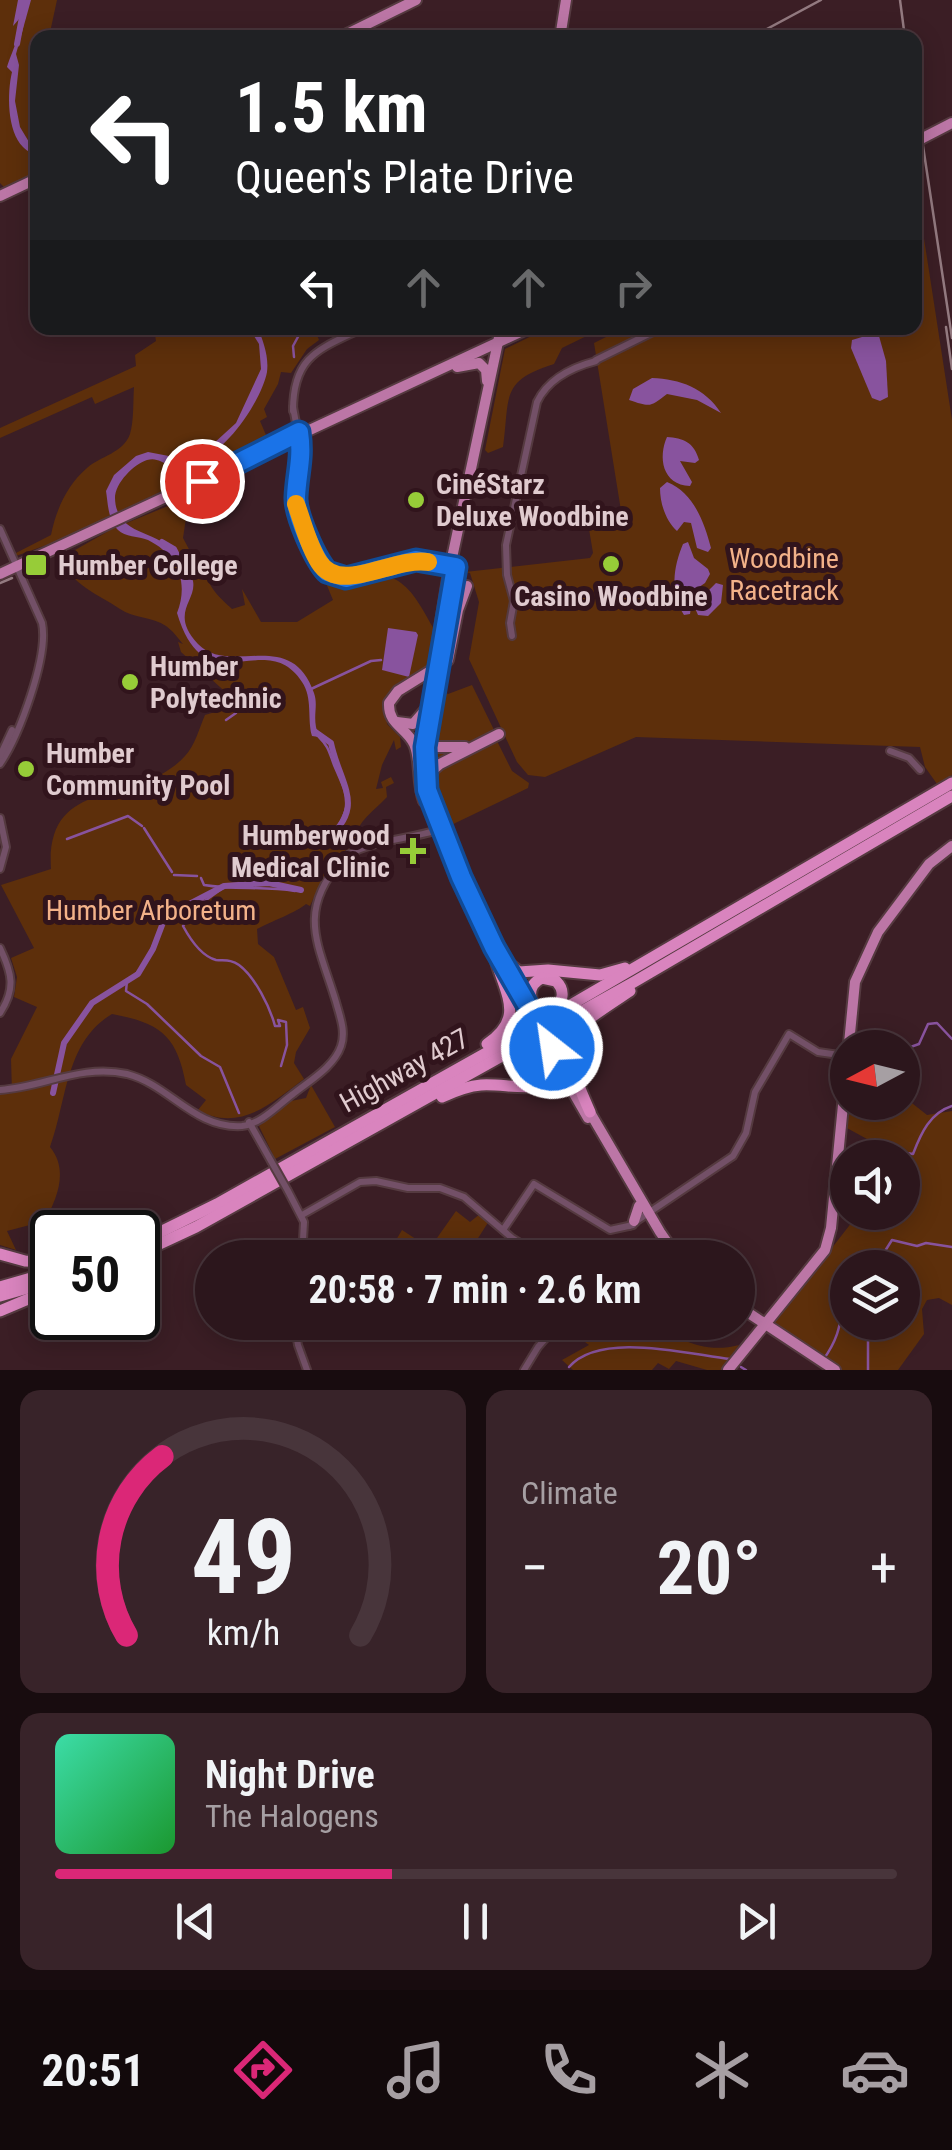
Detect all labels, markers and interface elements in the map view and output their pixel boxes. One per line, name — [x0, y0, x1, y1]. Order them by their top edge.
text: 1.5 km — [235, 67, 428, 149]
icon: left — [70, 70, 200, 200]
text: Queen's Plate Drive — [235, 151, 574, 204]
icon: left — [291, 260, 346, 315]
icon: ahead — [396, 260, 451, 315]
icon: ahead — [501, 260, 556, 315]
icon: right — [606, 260, 661, 315]
pin — [160, 439, 245, 524]
icon: arrive — [175, 454, 230, 509]
place label: CinéStarz Deluxe Woodbine — [436, 468, 629, 533]
marker: CinéStarz Deluxe Woodbine — [405, 489, 427, 511]
park label: Woodbine Racetrack — [729, 542, 839, 607]
place label: Humber College — [58, 549, 238, 582]
marker: Humber College — [23, 552, 49, 578]
marker: Casino Woodbine — [600, 553, 622, 575]
place label: Casino Woodbine — [514, 580, 708, 613]
place label: Humber Polytechnic — [150, 650, 282, 715]
marker: Humber Polytechnic — [119, 671, 141, 693]
place label: Humber Community Pool — [46, 737, 230, 802]
marker: Humber Community Pool — [15, 758, 37, 780]
place label: Humberwood Medical Clinic — [231, 819, 390, 884]
marker: Humberwood Medical Clinic — [400, 838, 426, 864]
park label: Humber Arboretum — [46, 894, 256, 927]
position arrow — [500, 996, 604, 1100]
street label: Highway 427 — [334, 1022, 474, 1119]
north arrow — [830, 1030, 920, 1120]
map controls — [830, 1030, 920, 1340]
button: sound — [830, 1140, 920, 1230]
speed limit sign: 50 — [30, 1210, 160, 1340]
button: layers — [830, 1250, 920, 1340]
text: 20:58 · 7 min · 2.6 km — [309, 1268, 641, 1312]
text: Climate — [521, 1474, 618, 1512]
text: 49 — [190, 1497, 296, 1618]
text: 20° — [657, 1524, 762, 1612]
text: − — [521, 1536, 549, 1600]
text: + — [870, 1536, 897, 1600]
text: km/h — [206, 1612, 280, 1654]
text: Night Drive — [205, 1753, 375, 1797]
text: The Halogens — [205, 1797, 379, 1835]
icon: previous — [168, 1894, 223, 1949]
icon: pause — [448, 1894, 503, 1949]
icon: next — [729, 1894, 784, 1949]
icon: directions — [228, 2035, 298, 2105]
icon: music — [381, 2035, 451, 2105]
icon: phone — [534, 2035, 604, 2105]
icon: climate — [687, 2035, 757, 2105]
icon: car — [840, 2035, 910, 2105]
text: 20:51 — [42, 2044, 145, 2097]

